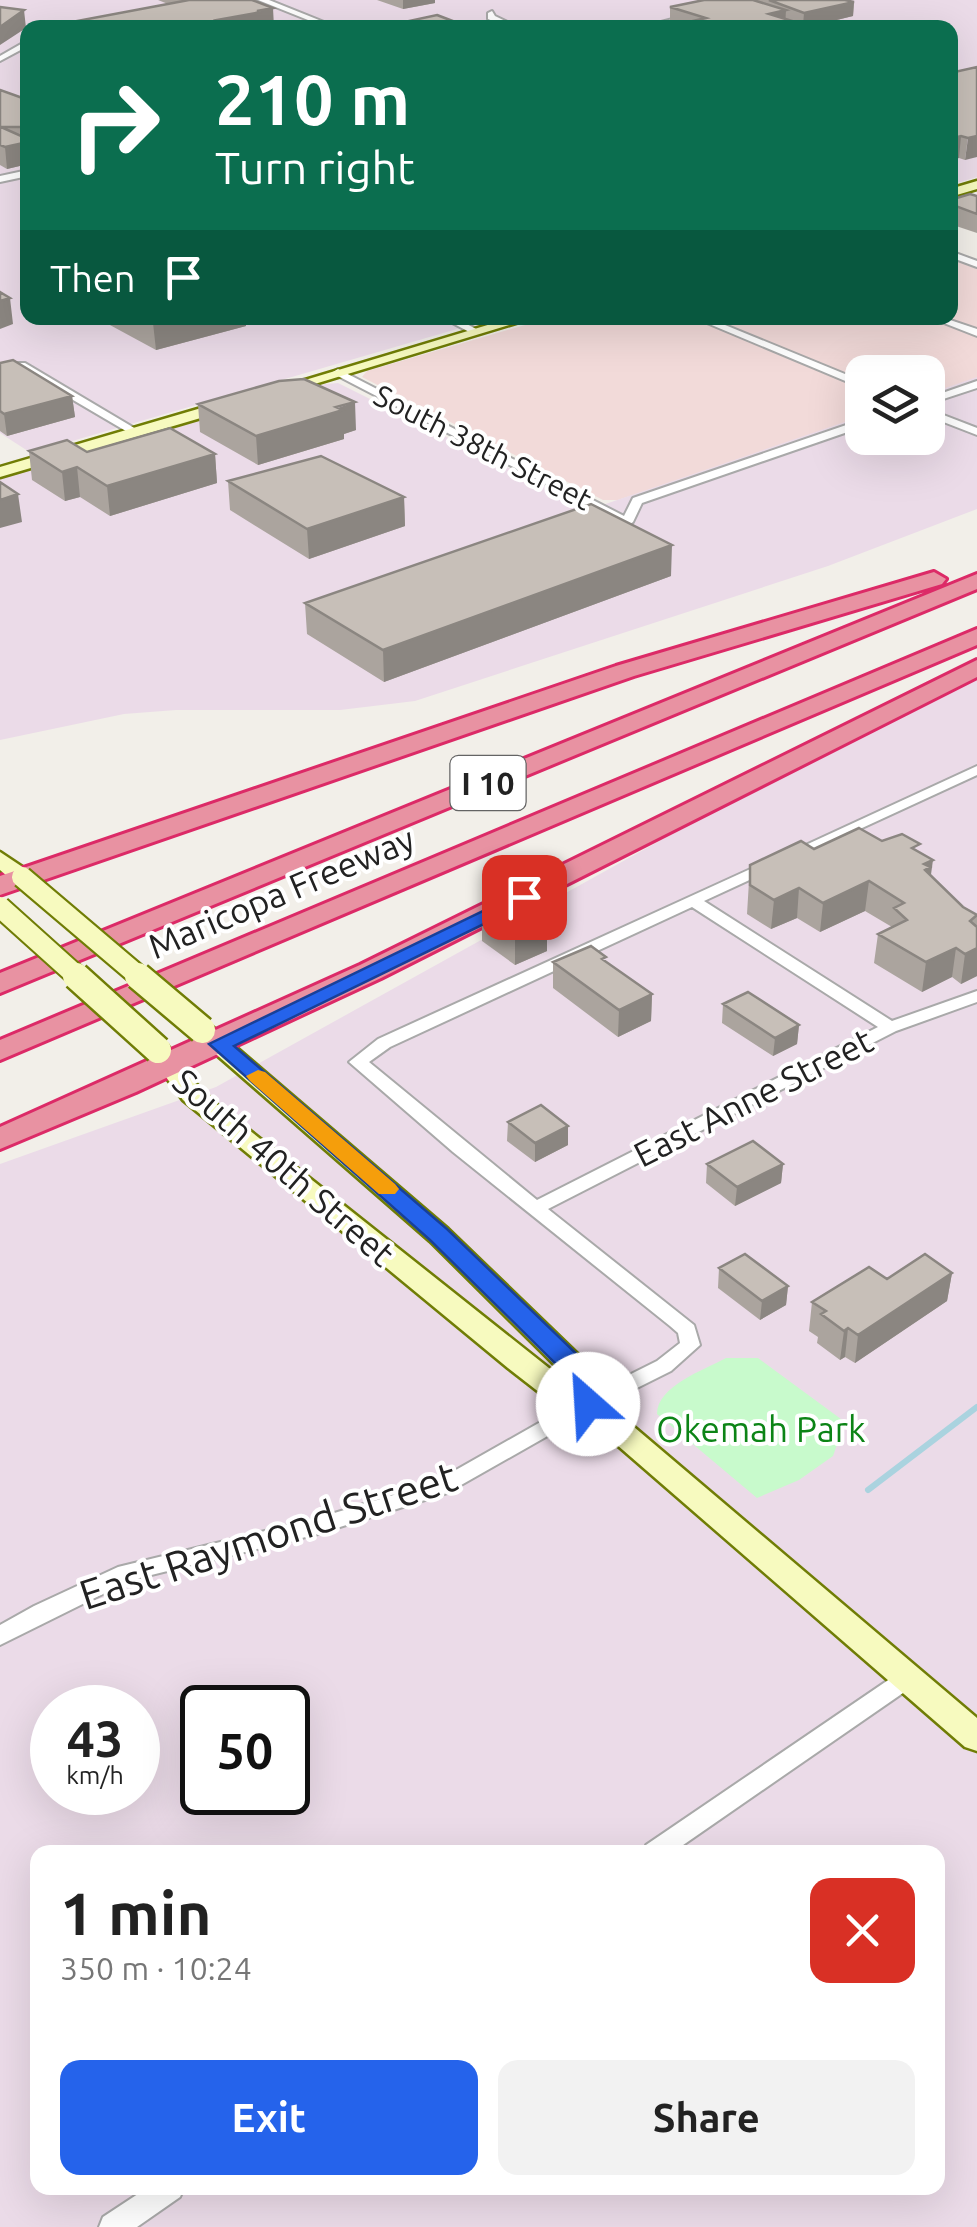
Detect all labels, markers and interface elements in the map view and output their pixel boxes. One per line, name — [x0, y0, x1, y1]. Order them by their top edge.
icon: right — [50, 60, 180, 190]
text: 210 m — [215, 60, 410, 138]
text: Turn right — [215, 142, 415, 193]
icon: arrive — [156, 250, 211, 305]
text: Then — [50, 257, 136, 299]
map controls — [845, 355, 945, 455]
button: layers — [845, 355, 945, 455]
street label: South 38th Street — [369, 377, 598, 517]
road number: I 10 — [450, 756, 526, 810]
street label: Maricopa Freeway — [142, 818, 420, 966]
pin — [482, 855, 567, 940]
icon: arrive — [497, 870, 552, 925]
street label: East Anne Street — [627, 1020, 879, 1174]
street label: South 40th Street — [165, 1060, 403, 1274]
position arrow — [536, 1352, 640, 1456]
park label: Okemah Park — [656, 1409, 866, 1449]
street label: East Raymond Street — [74, 1452, 462, 1618]
speed limit sign: 50 — [180, 1685, 310, 1815]
text: 43 — [67, 1710, 123, 1766]
text: km/h — [66, 1761, 124, 1789]
button: close — [810, 1878, 915, 1983]
text: 1 min — [60, 1879, 212, 1946]
text: 350 m · 10:24 — [60, 1950, 252, 1986]
button: Exit — [60, 2060, 478, 2175]
button: Share — [498, 2060, 915, 2175]

